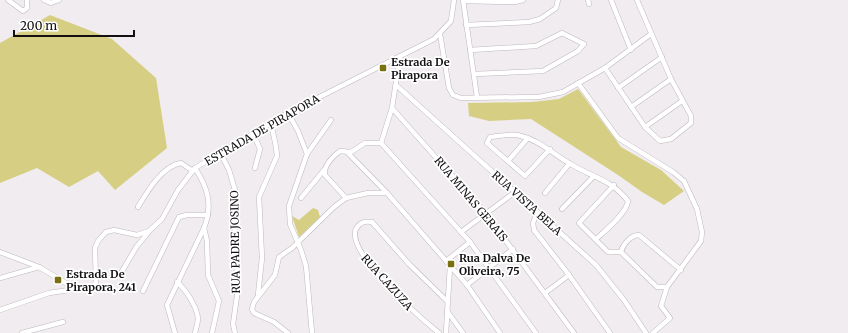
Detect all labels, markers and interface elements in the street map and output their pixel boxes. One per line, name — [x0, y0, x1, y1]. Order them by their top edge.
scale bar — [14, 12, 134, 38]
text: 200 m — [20, 18, 57, 33]
place label: Estrada De Pirapora — [391, 55, 450, 82]
marker: Estrada De Pirapora — [378, 63, 388, 73]
street label: ESTRADA DE PIRAPORA — [202, 91, 322, 169]
street label: RUA MINAS GERAIS — [431, 154, 511, 245]
street label: RUA VISTA BELA — [489, 168, 565, 238]
street label: RUA PADRE JOSINO — [227, 190, 243, 294]
street label: RUA CAZUZA — [358, 251, 416, 313]
place label: Rua Dalva De Oliveira, 75 — [459, 251, 530, 278]
marker: Rua Dalva De Oliveira, 75 — [446, 259, 456, 269]
place label: Estrada De Pirapora, 241 — [66, 267, 136, 294]
marker: Estrada De Pirapora, 241 — [53, 275, 63, 285]

